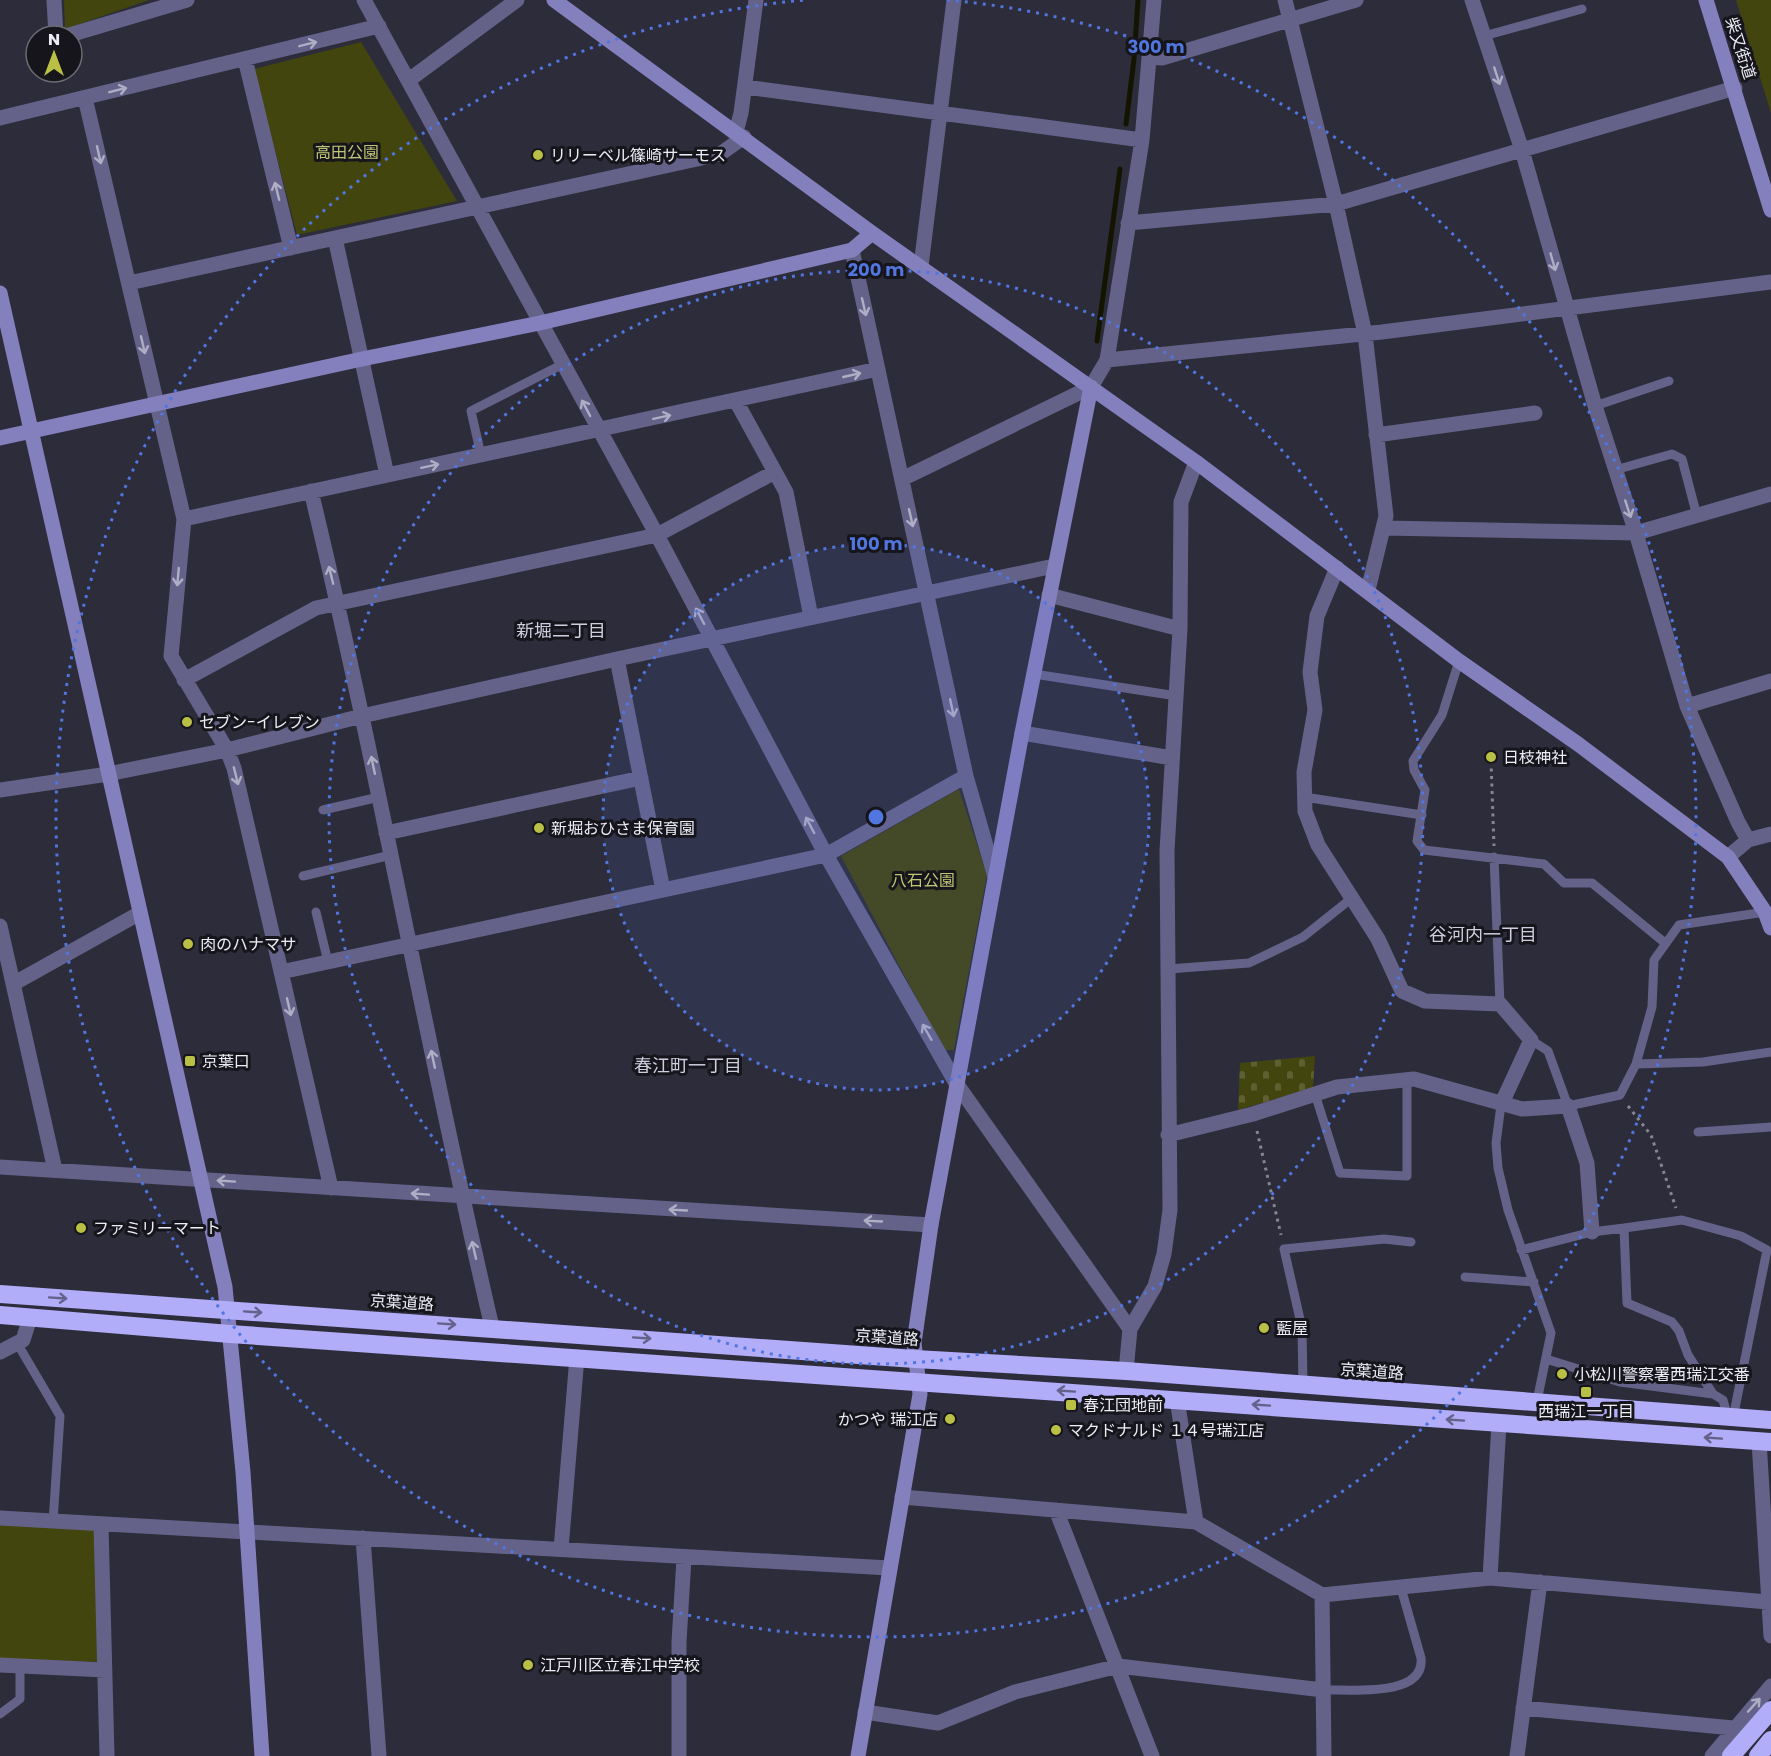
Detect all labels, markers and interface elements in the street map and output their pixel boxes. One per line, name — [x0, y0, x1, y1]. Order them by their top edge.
street label: 柴又街道 — [1720, 14, 1761, 82]
north arrow — [24, 24, 84, 84]
text: N — [48, 28, 60, 51]
text: 300 m — [1127, 34, 1185, 59]
one-way arrow — [298, 37, 317, 49]
one-way arrow — [1492, 66, 1503, 85]
one-way arrow — [108, 83, 127, 95]
park label: 高田公園 — [315, 141, 379, 164]
place label: リリーベル篠崎サーモス — [550, 144, 726, 167]
one-way arrow — [93, 145, 105, 164]
marker: リリーベル篠崎サーモス — [531, 148, 545, 162]
one-way arrow — [271, 182, 283, 201]
one-way arrow — [1548, 252, 1560, 271]
text: 200 m — [848, 257, 904, 282]
one-way arrow — [859, 297, 871, 316]
one-way arrow — [138, 334, 149, 354]
one-way arrow — [842, 368, 861, 380]
one-way arrow — [580, 400, 592, 417]
one-way arrow — [651, 411, 671, 422]
one-way arrow — [420, 460, 439, 471]
one-way arrow — [1623, 499, 1634, 518]
one-way arrow — [906, 507, 917, 527]
text: 100 m — [849, 531, 903, 556]
one-way arrow — [173, 566, 184, 586]
one-way arrow — [325, 566, 337, 585]
one-way arrow — [694, 607, 705, 625]
district label: 新堀二丁目 — [516, 618, 606, 643]
one-way arrow — [947, 698, 958, 718]
place label: セブン-イレブン — [199, 711, 320, 734]
marker: セブン-イレブン — [180, 715, 194, 729]
place label: 日枝神社 — [1503, 746, 1567, 769]
marker: 日枝神社 — [1484, 750, 1498, 764]
one-way arrow — [366, 756, 378, 775]
one-way arrow — [231, 766, 242, 785]
centre of rings — [866, 807, 886, 827]
place label: 新堀おひさま保育園 — [551, 817, 695, 840]
one-way arrow — [804, 817, 816, 835]
marker: 新堀おひさま保育園 — [532, 821, 546, 835]
park label: 八石公園 — [891, 869, 955, 892]
district label: 谷河内一丁目 — [1429, 922, 1537, 947]
place label: 肉のハナマサ — [200, 933, 296, 956]
marker: 肉のハナマサ — [181, 937, 195, 951]
one-way arrow — [284, 997, 296, 1016]
one-way arrow — [921, 1024, 933, 1041]
place label: 京葉口 — [202, 1050, 250, 1073]
one-way arrow — [427, 1050, 439, 1069]
district label: 春江町一丁目 — [634, 1053, 742, 1078]
marker: 京葉口 — [183, 1054, 197, 1068]
one-way arrow — [216, 1175, 236, 1186]
one-way arrow — [411, 1188, 431, 1199]
one-way arrow — [668, 1204, 688, 1215]
one-way arrow — [863, 1216, 883, 1227]
place label: ファミリーマート — [93, 1217, 221, 1240]
marker: ファミリーマート — [74, 1221, 88, 1235]
one-way arrow — [468, 1241, 479, 1260]
street label: 京葉道路 — [369, 1289, 435, 1316]
one-way arrow — [48, 1293, 68, 1304]
one-way arrow — [242, 1307, 262, 1318]
place label: 藍屋 — [1276, 1317, 1308, 1340]
one-way arrow — [437, 1319, 457, 1330]
marker: 藍屋 — [1257, 1321, 1271, 1335]
street label: 京葉道路 — [854, 1324, 920, 1351]
one-way arrow — [631, 1333, 651, 1344]
street label: 京葉道路 — [1339, 1358, 1405, 1385]
place label: 小松川警察署西瑞江交番 — [1574, 1363, 1750, 1386]
marker: 小松川警察署西瑞江交番 — [1555, 1367, 1569, 1381]
one-way arrow — [1057, 1385, 1077, 1396]
marker: 西瑞江一丁目 — [1579, 1385, 1593, 1399]
place label: 春江団地前 — [1083, 1394, 1163, 1417]
marker: 春江団地前 — [1064, 1398, 1078, 1412]
one-way arrow — [1251, 1400, 1271, 1411]
place label: 西瑞江一丁目 — [1538, 1400, 1634, 1423]
place label: かつや 瑞江店 — [838, 1408, 938, 1431]
marker: かつや 瑞江店 — [943, 1412, 957, 1426]
one-way arrow — [1446, 1414, 1466, 1425]
place label: マクドナルド １４号瑞江店 — [1068, 1419, 1264, 1442]
marker: マクドナルド １４号瑞江店 — [1049, 1423, 1063, 1437]
one-way arrow — [1703, 1432, 1723, 1443]
place label: 江戸川区立春江中学校 — [540, 1654, 700, 1677]
marker: 江戸川区立春江中学校 — [521, 1658, 535, 1672]
one-way arrow — [1747, 1697, 1761, 1712]

